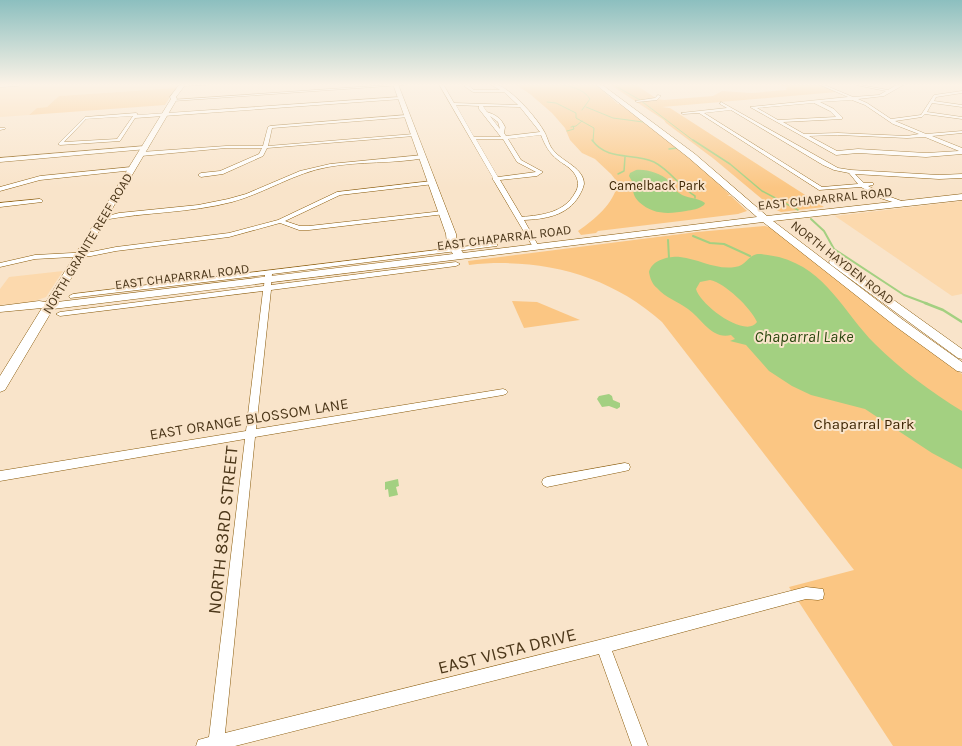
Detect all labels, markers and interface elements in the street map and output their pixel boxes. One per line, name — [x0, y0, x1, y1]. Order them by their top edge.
street label: NORTH GRANITE REEF ROAD — [39, 170, 135, 316]
park label: Camelback Park — [609, 178, 705, 193]
street label: EAST CHAPARRAL ROAD — [757, 184, 893, 213]
street label: NORTH HAYDEN ROAD — [788, 217, 897, 307]
street label: EAST CHAPARRAL ROAD — [436, 222, 572, 253]
street label: EAST CHAPARRAL ROAD — [114, 261, 250, 292]
water label: Chaparral Lake — [754, 327, 854, 346]
street label: EAST ORANGE BLOSSOM LANE — [148, 394, 350, 444]
park label: Chaparral Park — [814, 415, 914, 433]
street label: NORTH 83RD STREET — [203, 445, 243, 615]
street label: EAST VISTA DRIVE — [436, 623, 578, 679]

